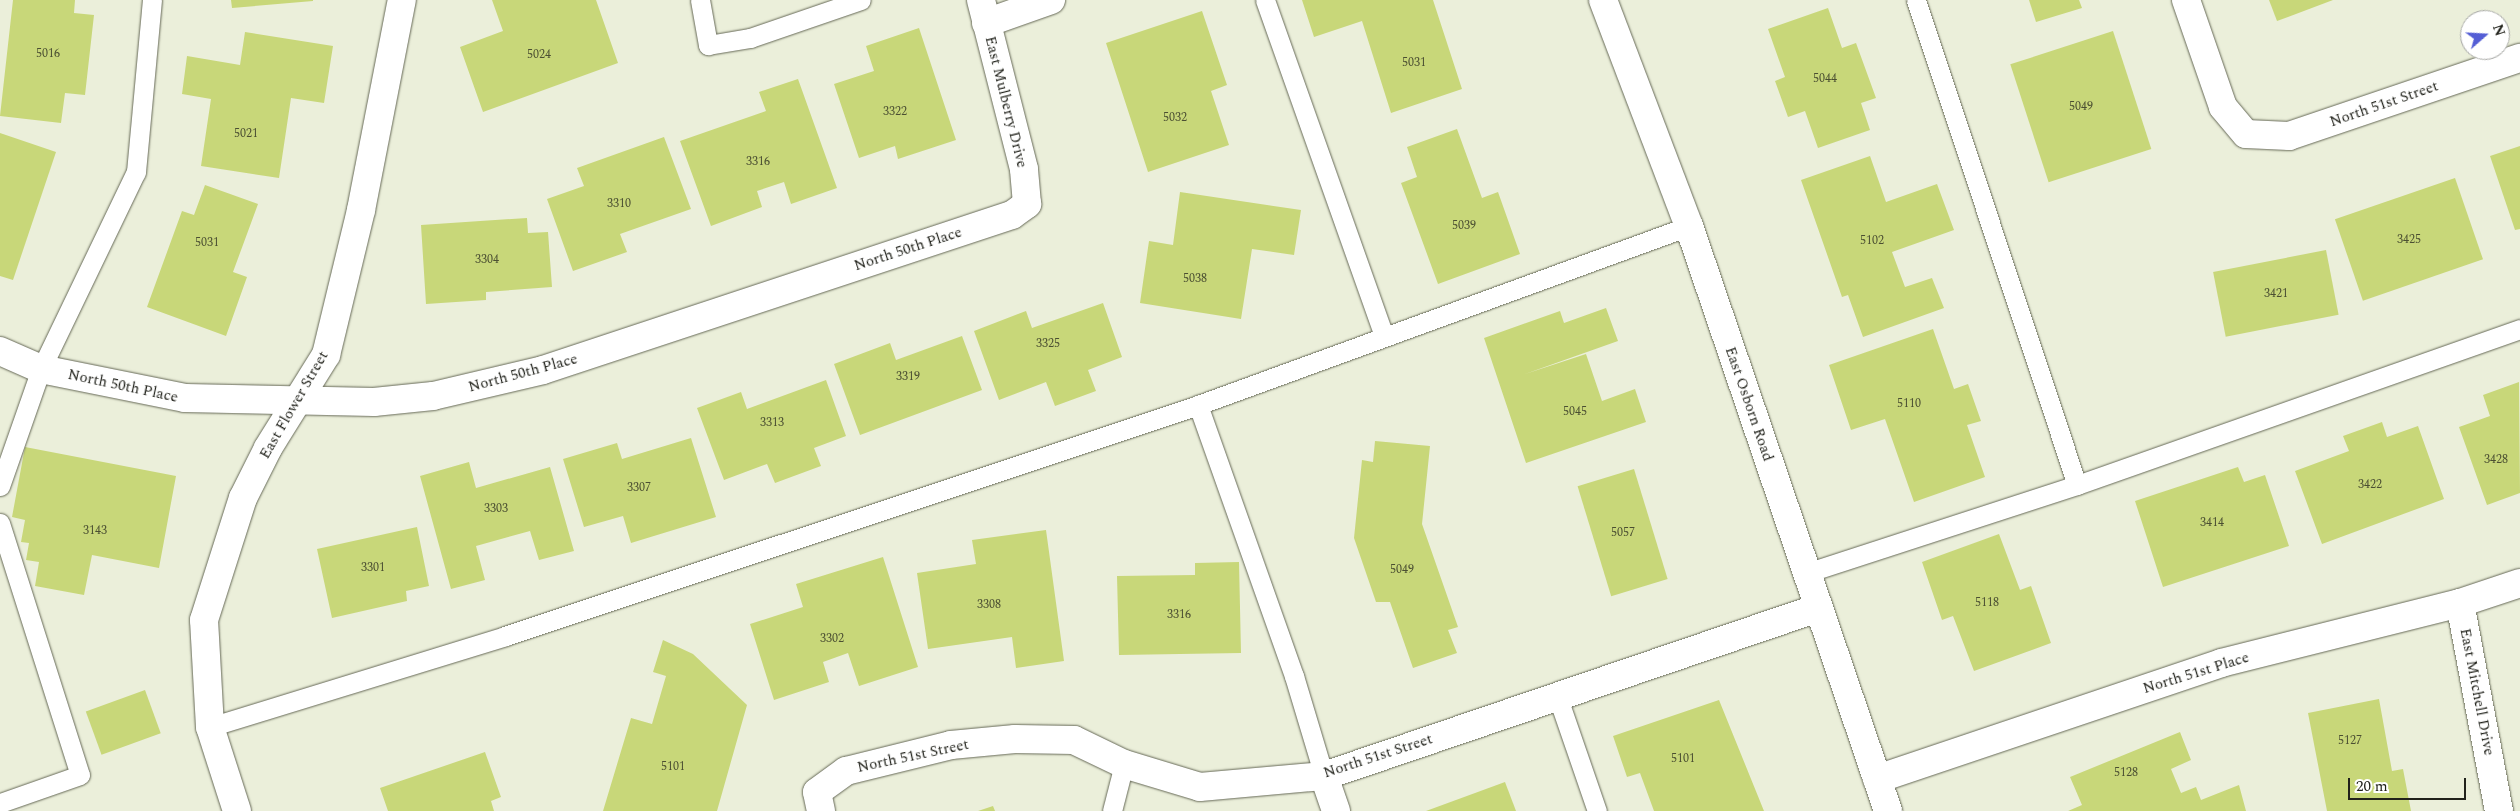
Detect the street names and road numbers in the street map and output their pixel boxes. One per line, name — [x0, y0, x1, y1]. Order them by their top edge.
street label: East Mulberry Drive — [981, 34, 1031, 170]
street label: North 51st Street — [2327, 77, 2441, 131]
street label: North 50th Place — [852, 223, 964, 275]
street label: East Osborn Road — [1721, 344, 1777, 464]
street label: East Flower Street — [256, 348, 332, 462]
street label: North 50th Place — [466, 350, 580, 396]
street label: North 50th Place — [66, 366, 180, 406]
street label: East Mitchell Drive — [2456, 627, 2498, 757]
street label: North 51st Place — [2141, 648, 2251, 698]
street label: North 51st Street — [1321, 730, 1435, 782]
street label: North 51st Street — [856, 735, 970, 777]

